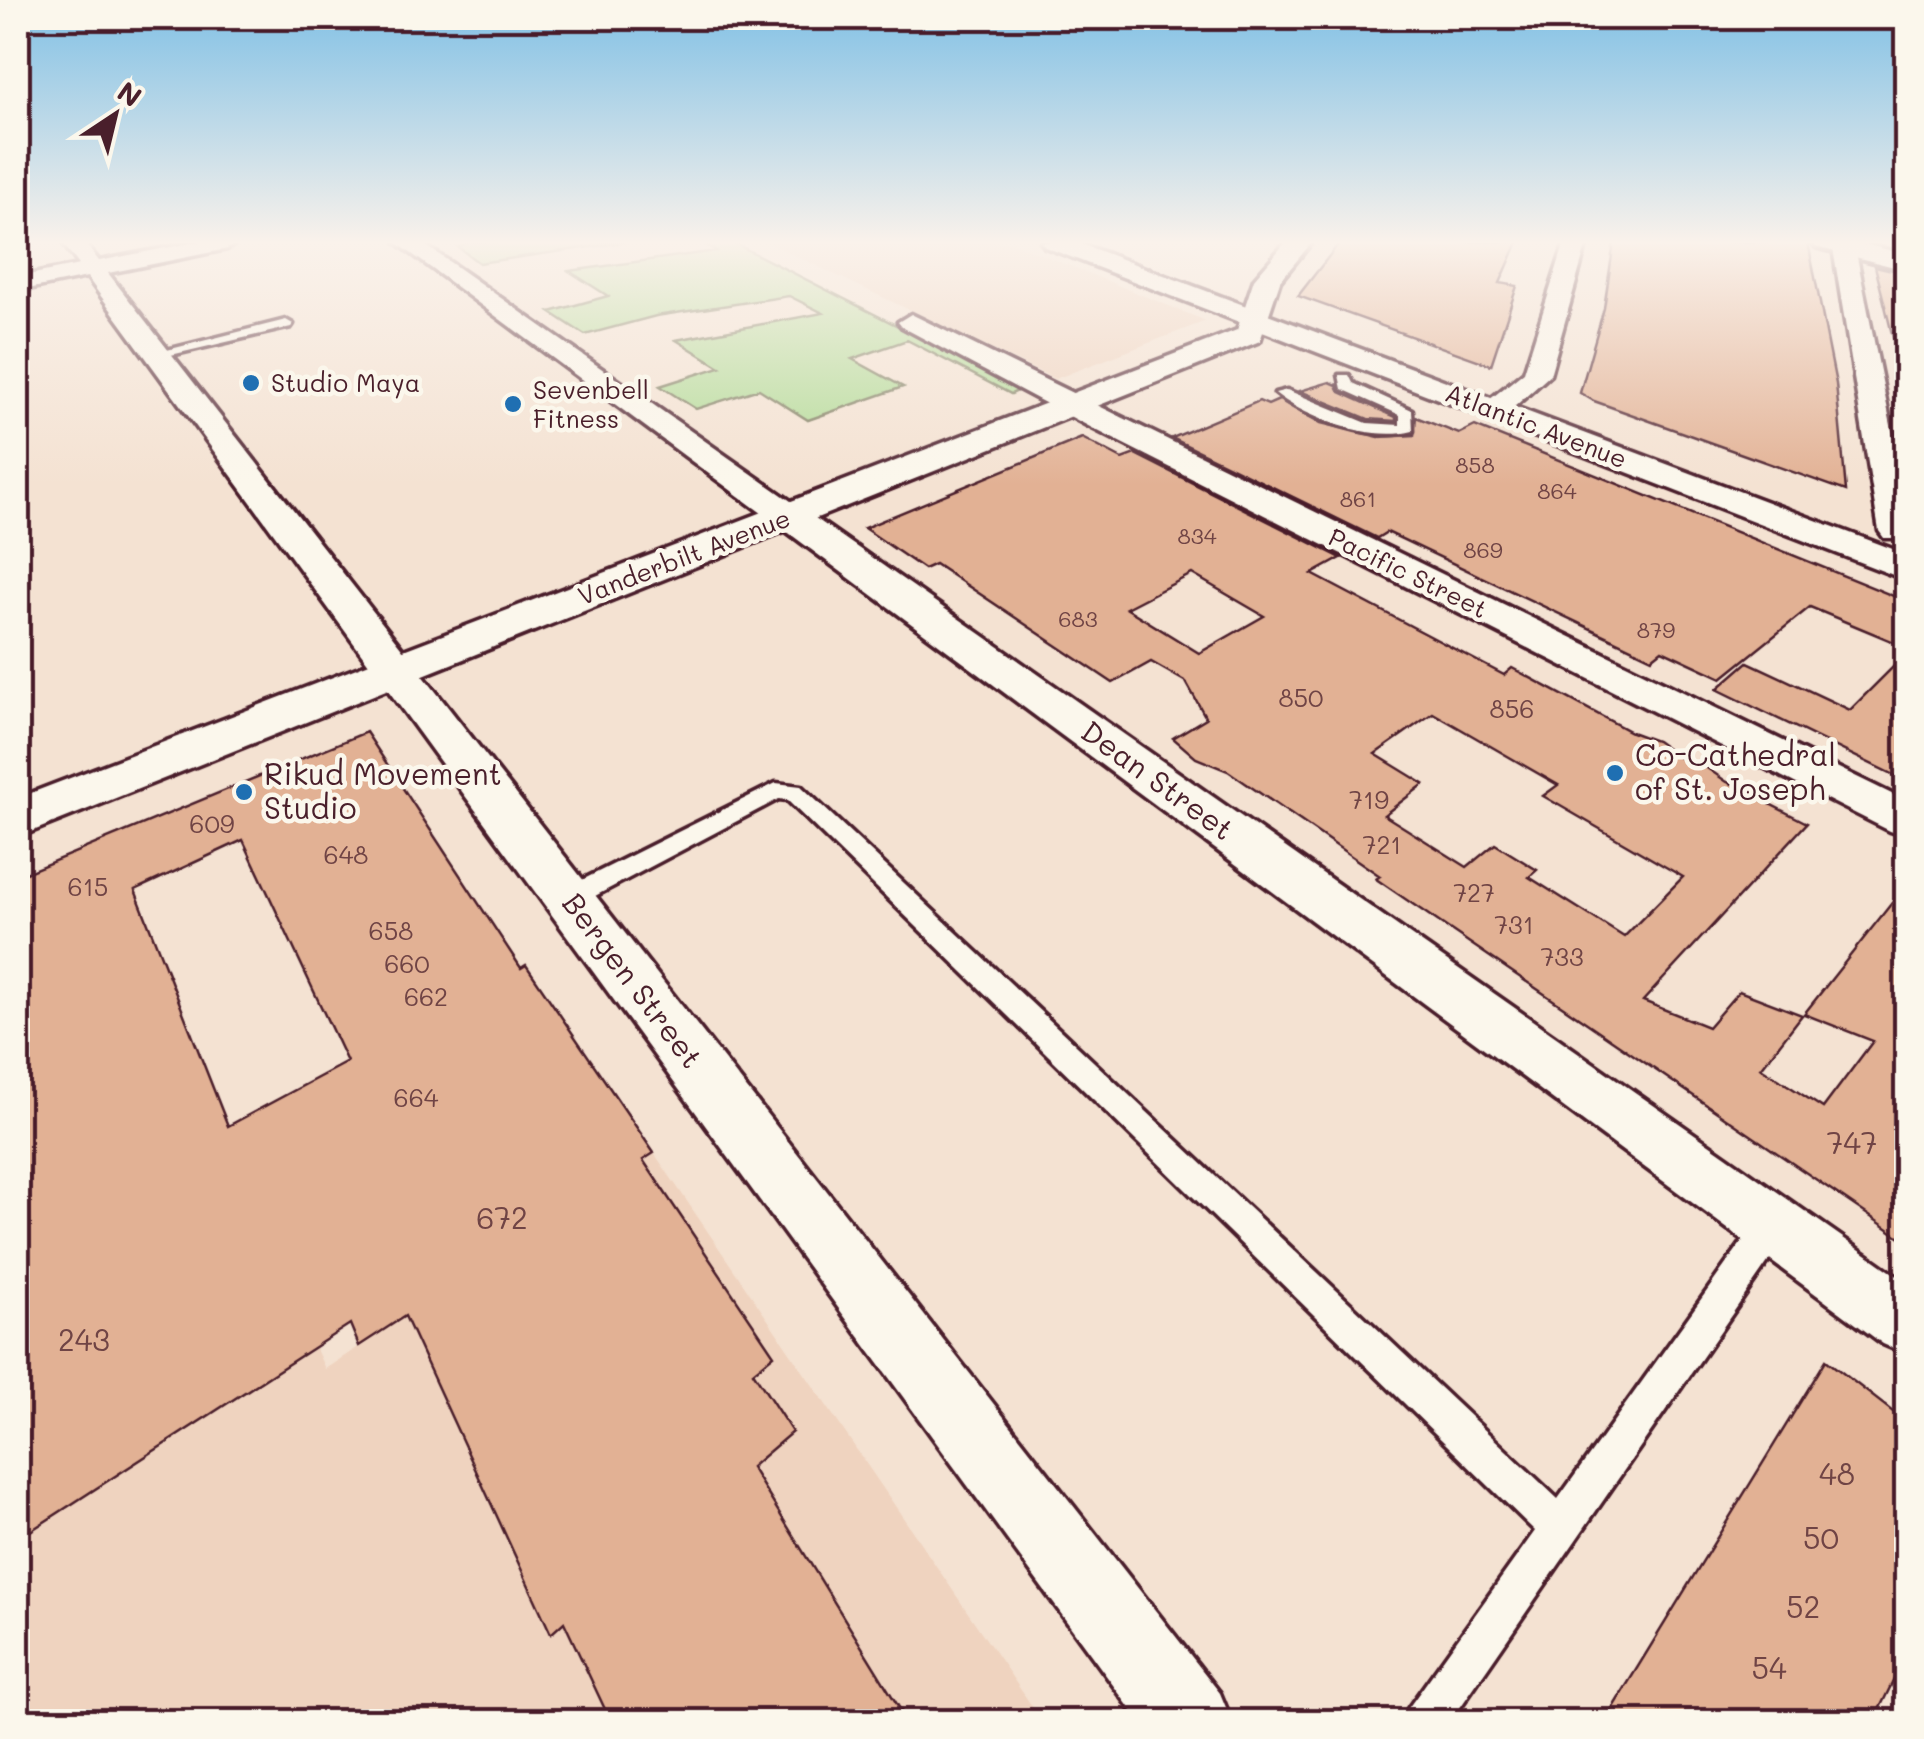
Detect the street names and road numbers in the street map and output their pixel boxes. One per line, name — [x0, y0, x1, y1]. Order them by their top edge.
street label: Atlantic Avenue — [1441, 376, 1632, 474]
street label: Vanderbilt Avenue — [573, 501, 794, 611]
street label: Pacific Street — [1324, 520, 1493, 624]
street label: Dean Street — [1074, 710, 1243, 848]
street label: Bergen Street — [554, 884, 713, 1076]

